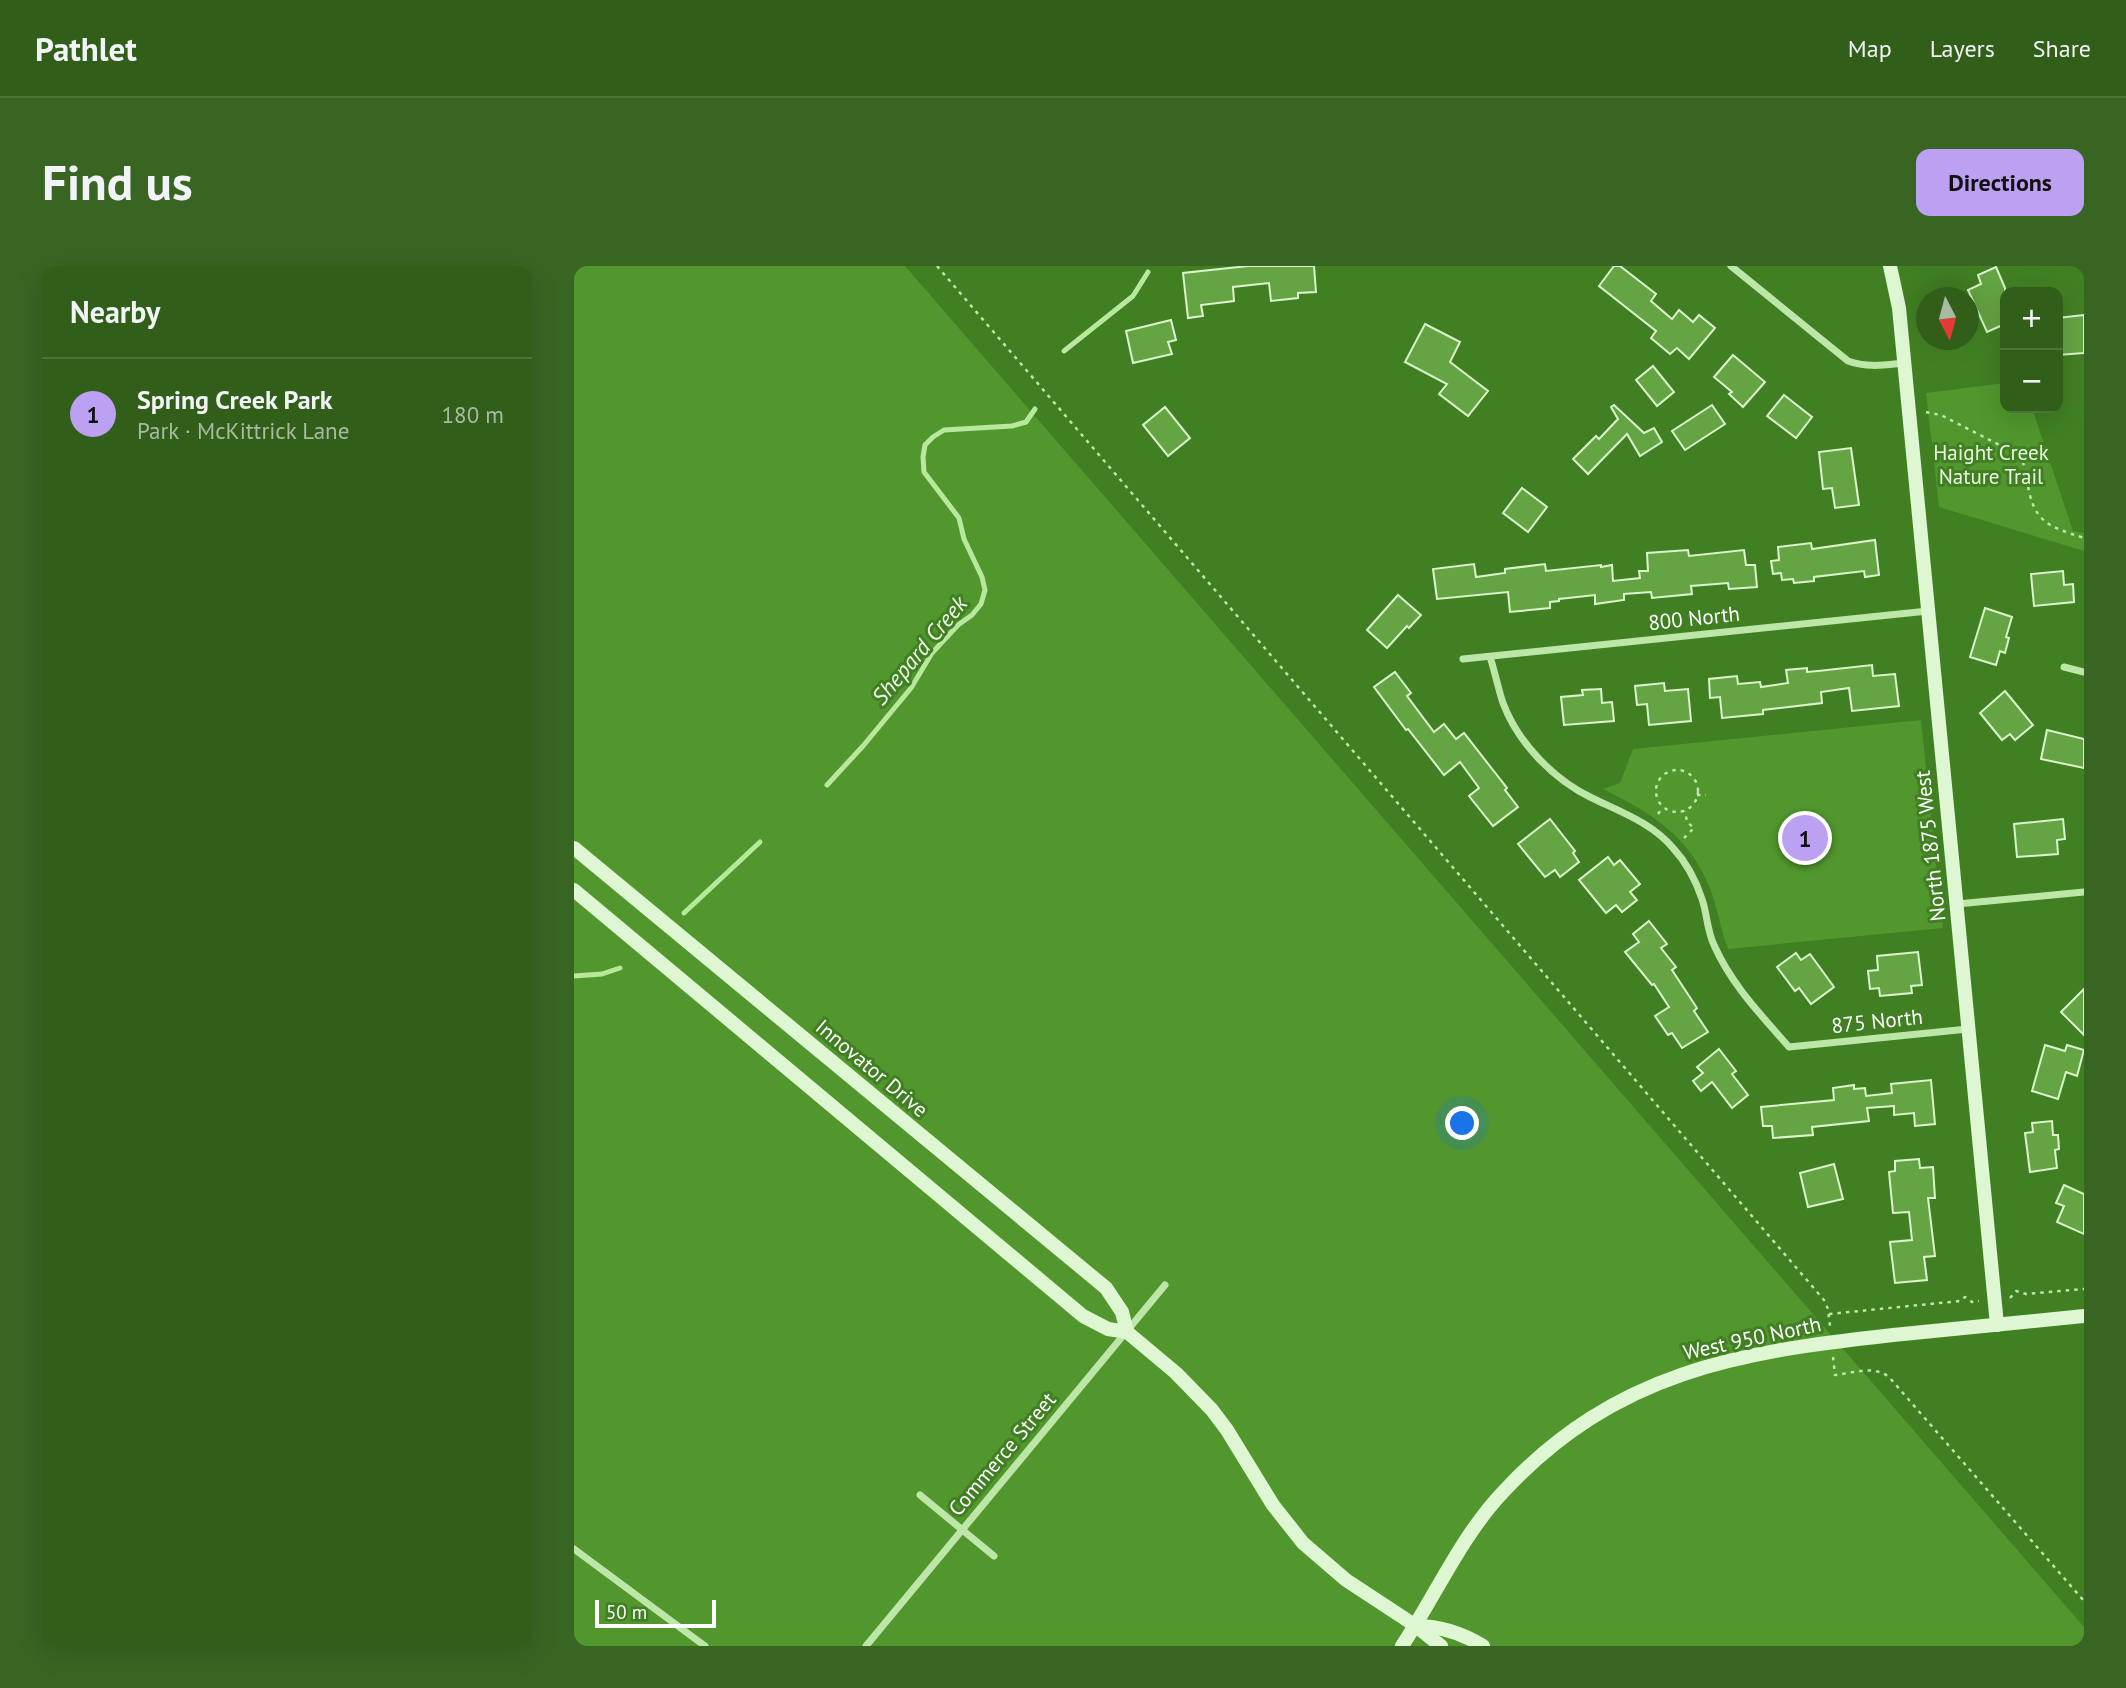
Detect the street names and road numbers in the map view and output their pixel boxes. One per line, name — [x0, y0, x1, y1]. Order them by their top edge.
street label: 800 North — [1647, 600, 1741, 636]
street label: North 1875 West — [1909, 769, 1951, 923]
street label: 875 North — [1830, 1003, 1924, 1039]
street label: Innovator Drive — [810, 1013, 934, 1123]
street label: West 950 North — [1681, 1310, 1823, 1366]
street label: Commerce Street — [942, 1387, 1062, 1521]

